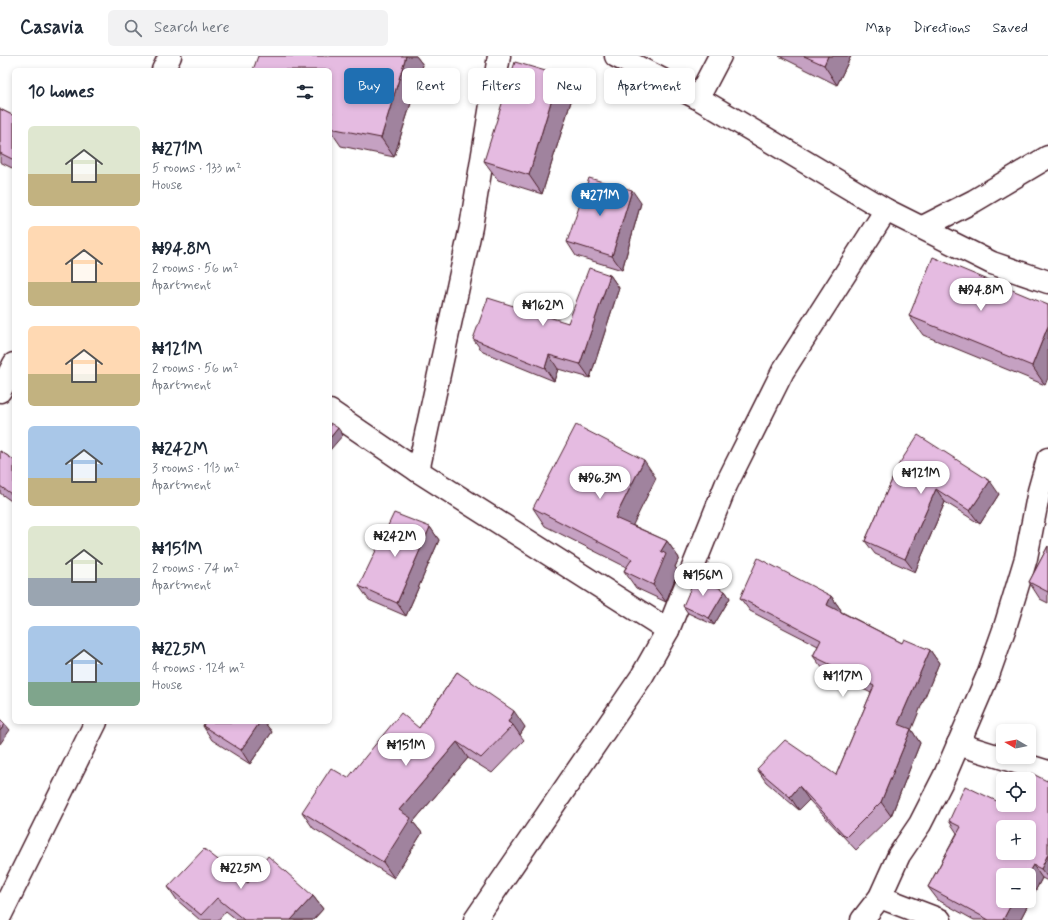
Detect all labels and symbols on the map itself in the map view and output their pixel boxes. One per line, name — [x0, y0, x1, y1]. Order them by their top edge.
pin: ₦271M — [572, 183, 628, 217]
pin: ₦94.8M — [948, 278, 1014, 312]
pin: ₦162M — [515, 293, 571, 327]
pin: ₦121M — [893, 461, 949, 495]
pin: ₦96.3M — [567, 466, 633, 500]
pin: ₦242M — [367, 524, 423, 558]
pin: ₦156M — [675, 563, 731, 597]
pin: ₦117M — [815, 664, 871, 698]
north arrow — [996, 724, 1036, 764]
pin: ₦151M — [378, 733, 434, 767]
pin: ₦225M — [213, 856, 269, 890]

